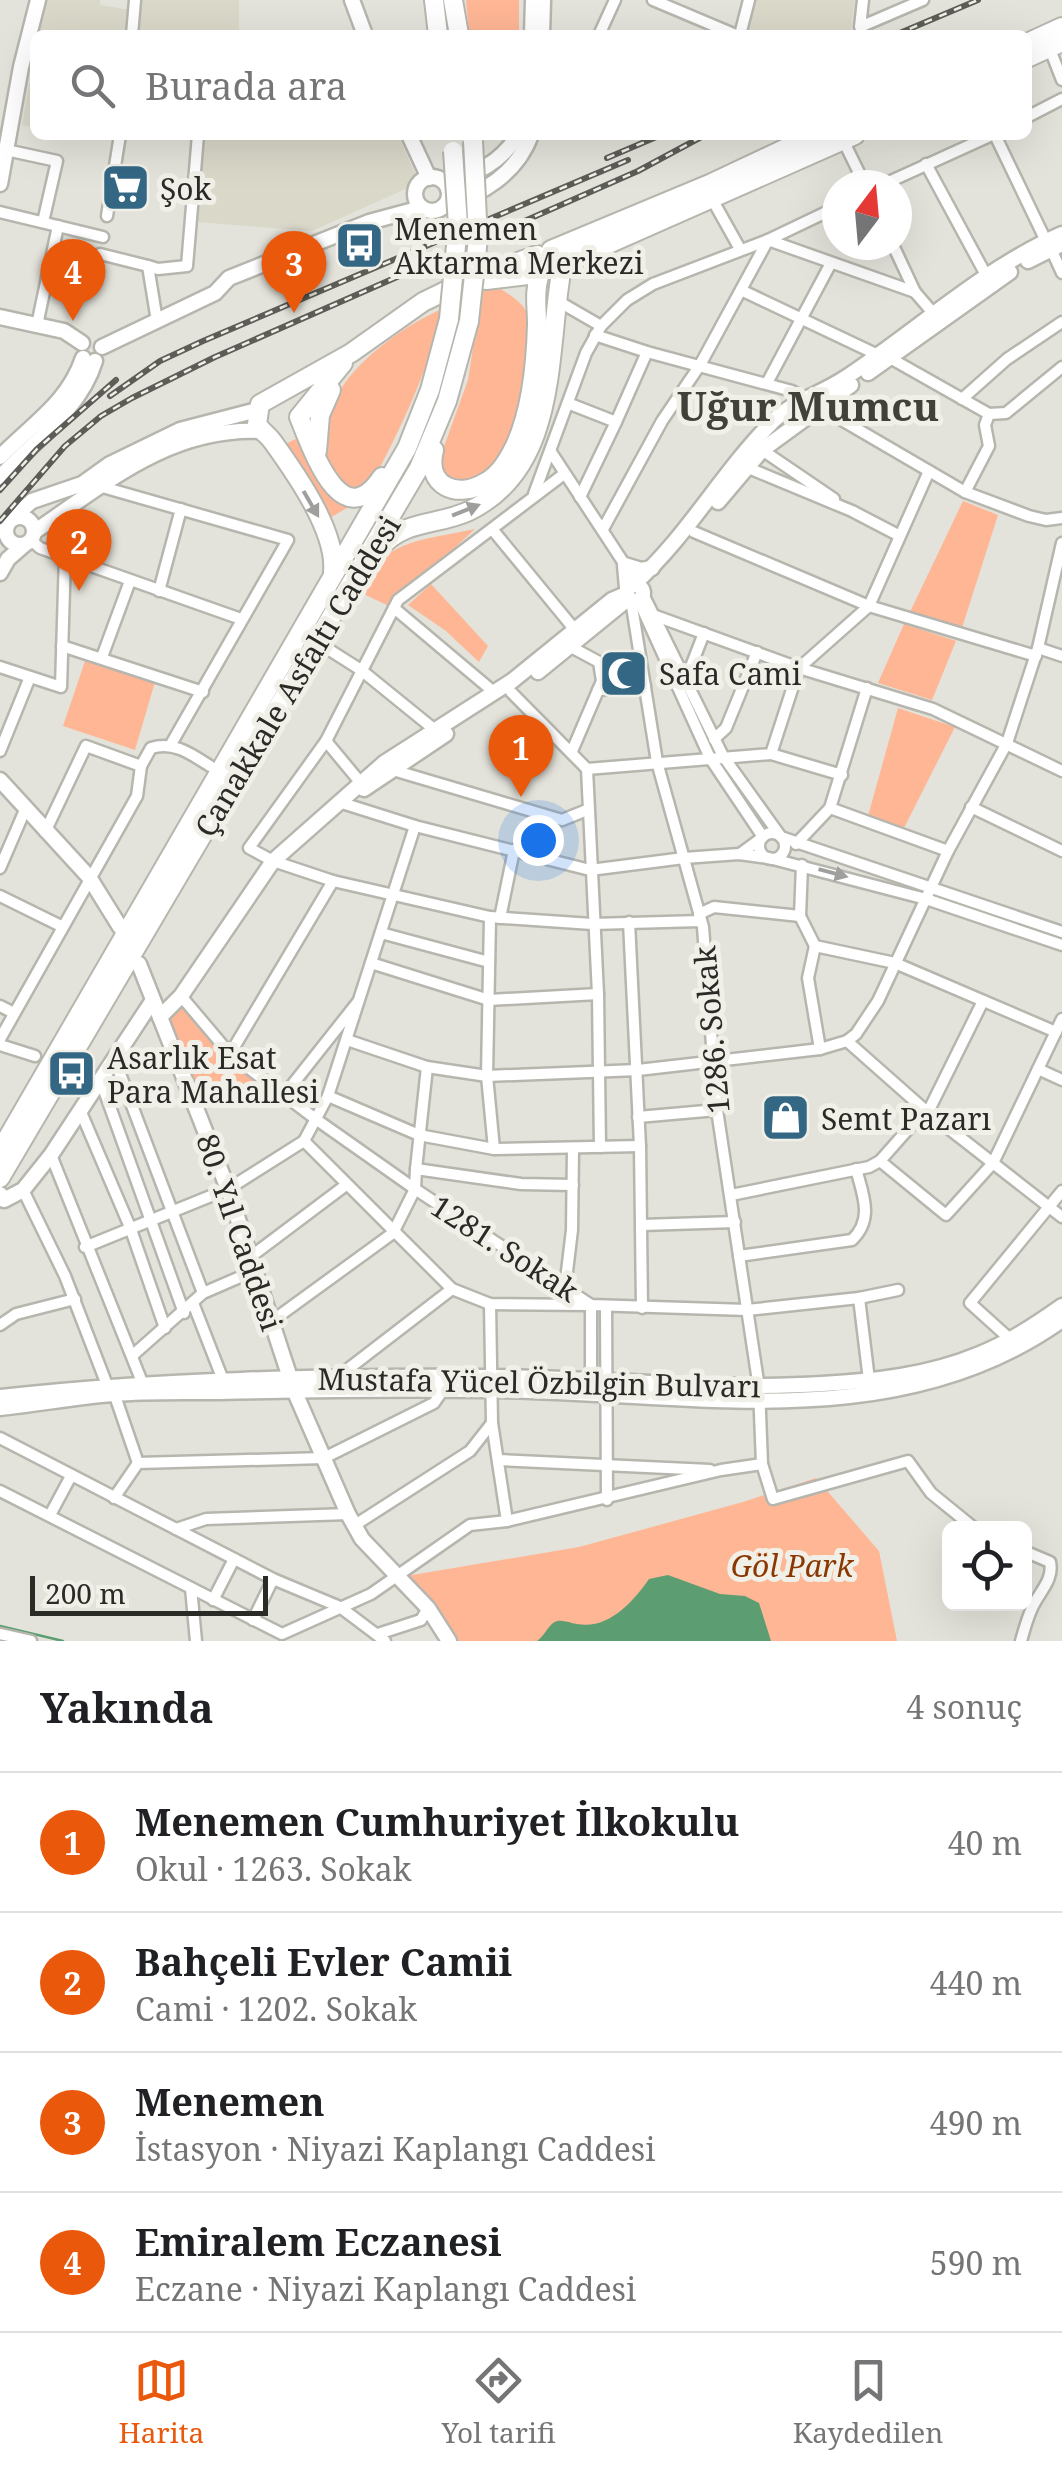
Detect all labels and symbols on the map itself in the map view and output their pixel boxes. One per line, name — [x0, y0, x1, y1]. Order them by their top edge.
supermarket icon: Şok — [99, 162, 151, 214]
place label: Şok — [160, 168, 212, 209]
north arrow — [822, 170, 912, 260]
place label: Menemen Aktarma Merkezi — [394, 208, 644, 283]
bus stop icon: Menemen Aktarma Merkezi — [333, 219, 385, 271]
pin: 3 — [262, 230, 326, 313]
pin: 4 — [40, 238, 106, 321]
district label: Uğur Mumcu — [677, 378, 939, 433]
one-way arrow — [302, 490, 319, 519]
one-way arrow — [451, 501, 481, 517]
street label: Çanakkale Asfaltı Caddesi — [185, 507, 410, 844]
pin: 2 — [46, 508, 112, 591]
mosque icon: Safa Cami — [598, 647, 650, 699]
place label: Safa Cami — [659, 653, 802, 694]
pin: 1 — [488, 714, 554, 797]
your location — [513, 815, 564, 866]
one-way arrow — [818, 866, 849, 882]
street label: 1286. Sokak — [683, 944, 739, 1115]
place label: Asarlık Esat Para Mahallesi — [107, 1037, 319, 1112]
bus stop icon: Asarlık Esat Para Mahallesi — [46, 1048, 98, 1100]
shop icon: Semt Pazarı — [760, 1092, 812, 1144]
place label: Semt Pazarı — [821, 1098, 991, 1139]
street label: 80. Yıl Caddesi — [187, 1128, 293, 1336]
street label: 1281. Sokak — [423, 1185, 587, 1311]
street label: Mustafa Yücel Özbilgin Bulvarı — [317, 1358, 761, 1406]
park label: Göl Park — [731, 1545, 854, 1586]
scale bar — [30, 1571, 268, 1616]

